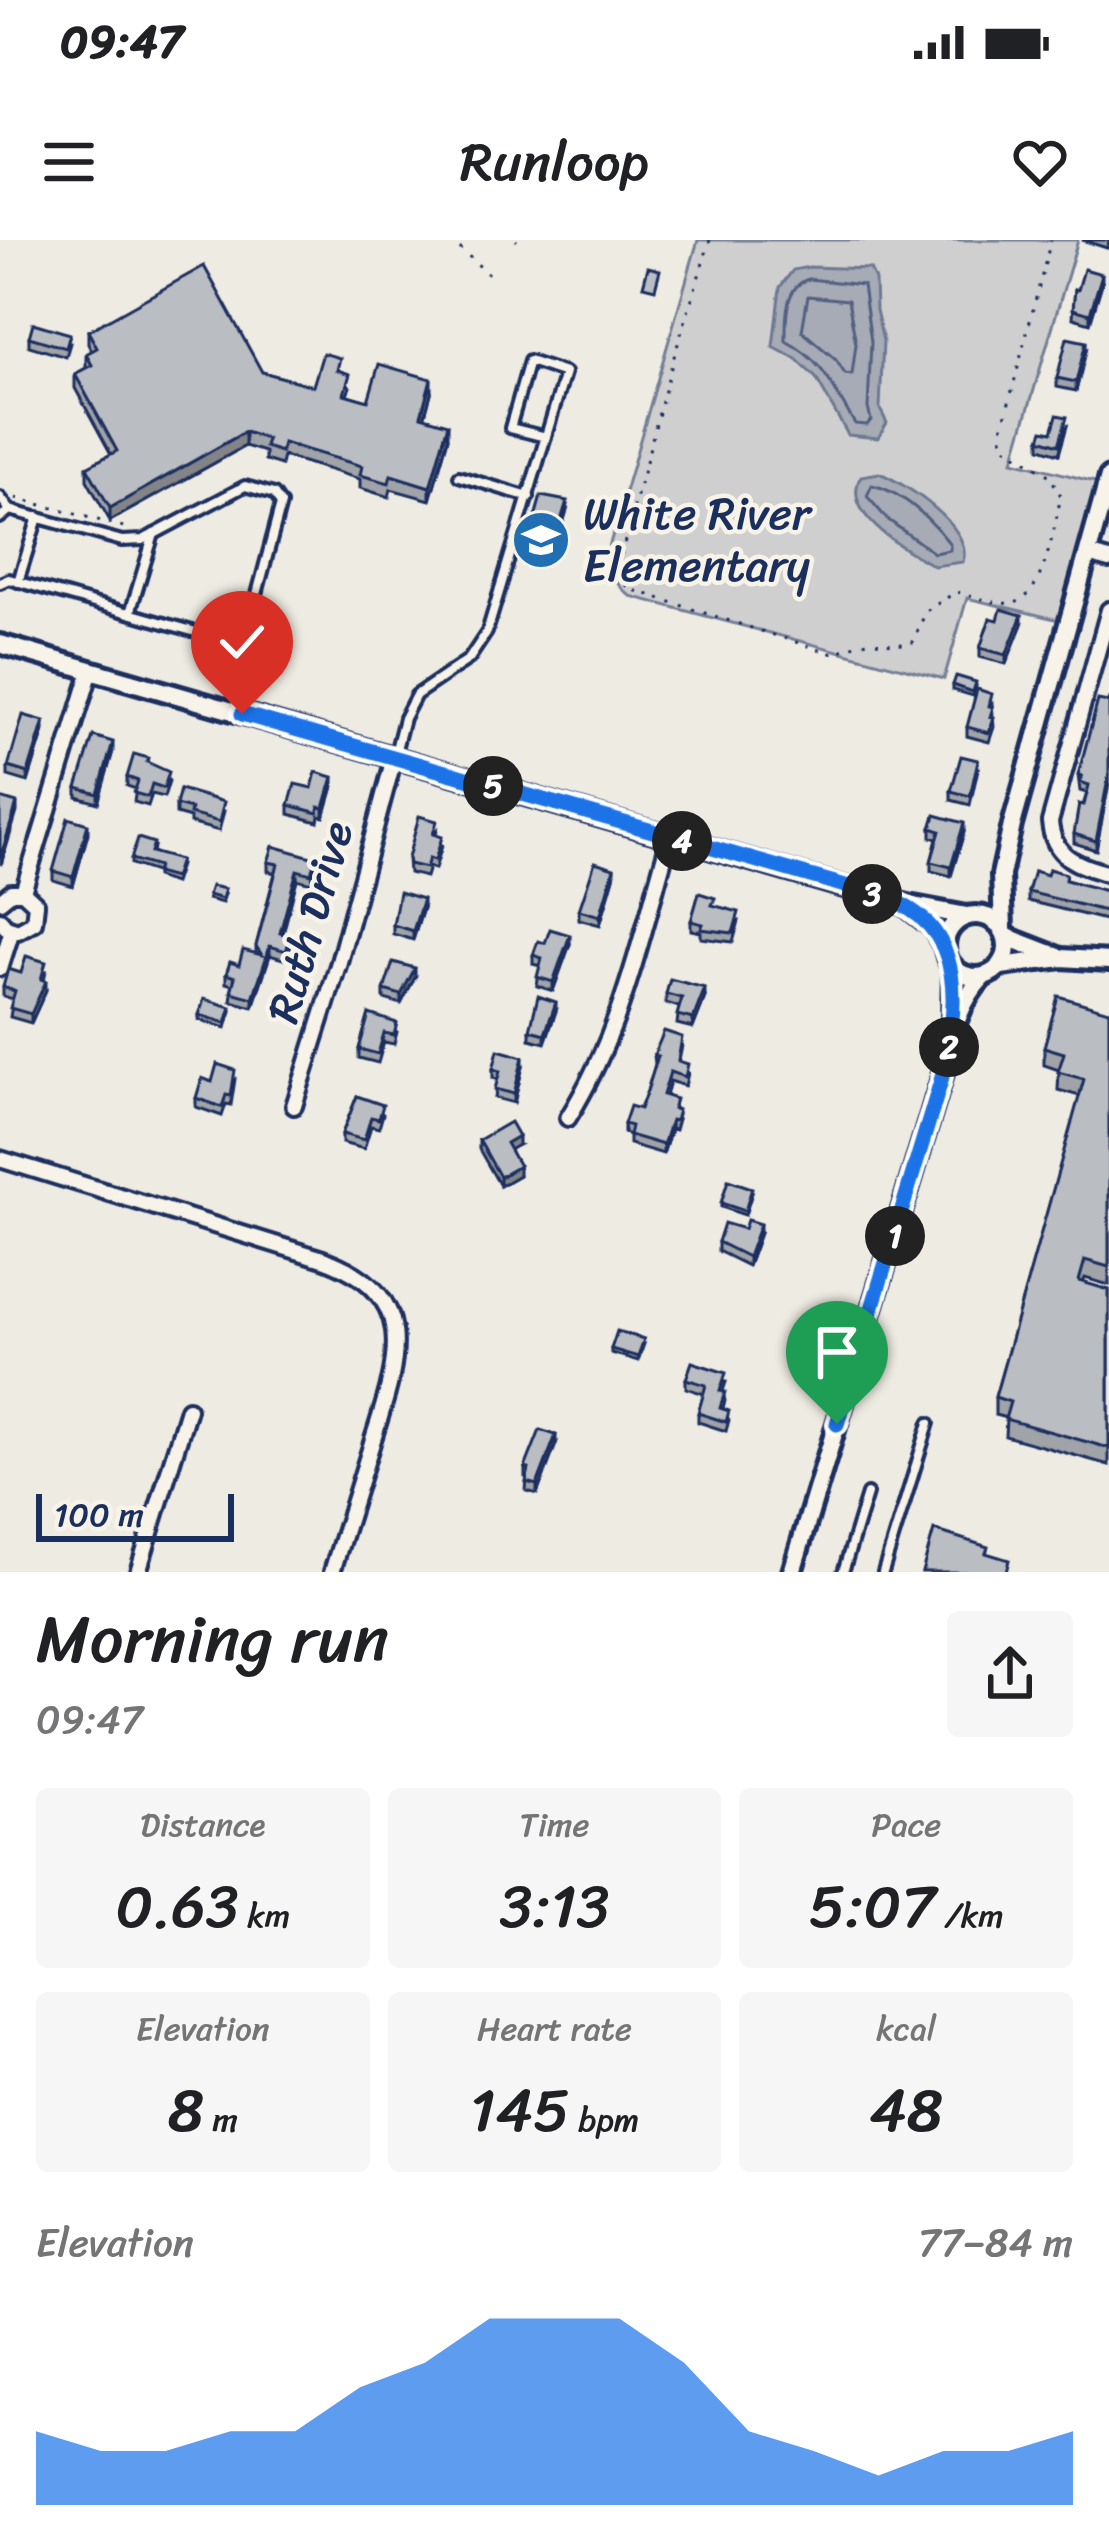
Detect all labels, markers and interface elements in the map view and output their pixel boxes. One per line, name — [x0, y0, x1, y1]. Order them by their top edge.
text: 09:47 — [60, 2, 183, 82]
text: Runloop — [460, 114, 649, 210]
icon: menu — [36, 129, 102, 195]
icon: heart — [1007, 129, 1073, 195]
place label: White River Elementary — [583, 474, 813, 606]
school or university icon: White River Elementary — [510, 509, 572, 571]
pin — [191, 591, 293, 714]
icon: check — [209, 609, 275, 675]
pin: 5 — [463, 756, 523, 816]
text: 5 — [483, 757, 503, 815]
pin: 4 — [652, 811, 712, 871]
street label: Ruth Drive — [243, 812, 377, 1032]
text: 4 — [672, 812, 692, 870]
pin: 3 — [842, 864, 902, 924]
text: 3 — [863, 865, 881, 923]
pin: 2 — [919, 1017, 979, 1077]
text: 2 — [939, 1018, 959, 1076]
pin: 1 — [865, 1206, 925, 1266]
text: 1 — [888, 1207, 902, 1265]
pin — [786, 1301, 888, 1424]
icon: arrive — [804, 1319, 870, 1385]
text: 100 m — [54, 1486, 144, 1544]
scale bar — [36, 1488, 234, 1541]
text: Morning run — [36, 1581, 389, 1698]
button: share — [947, 1611, 1073, 1737]
text: 09:47 — [36, 1685, 143, 1754]
text: Distance — [140, 1796, 265, 1854]
text: Time — [520, 1796, 589, 1854]
text: Pace — [871, 1796, 941, 1854]
text: 0.63 — [116, 1854, 239, 1960]
text: 3:13 — [500, 1854, 609, 1960]
text: 5:07 — [809, 1854, 936, 1960]
text: km — [239, 1887, 290, 1945]
text: /km — [936, 1887, 1004, 1945]
text: Elevation — [136, 2000, 270, 2058]
text: Heart rate — [477, 2000, 632, 2058]
text: kcal — [876, 2000, 936, 2058]
text: 8 — [168, 2058, 204, 2164]
text: 145 — [470, 2058, 570, 2164]
text: 48 — [869, 2058, 943, 2164]
text: m — [204, 2091, 238, 2149]
text: bpm — [570, 2091, 639, 2149]
text: Elevation — [36, 2208, 194, 2277]
text: 77–84 m — [918, 2208, 1073, 2277]

